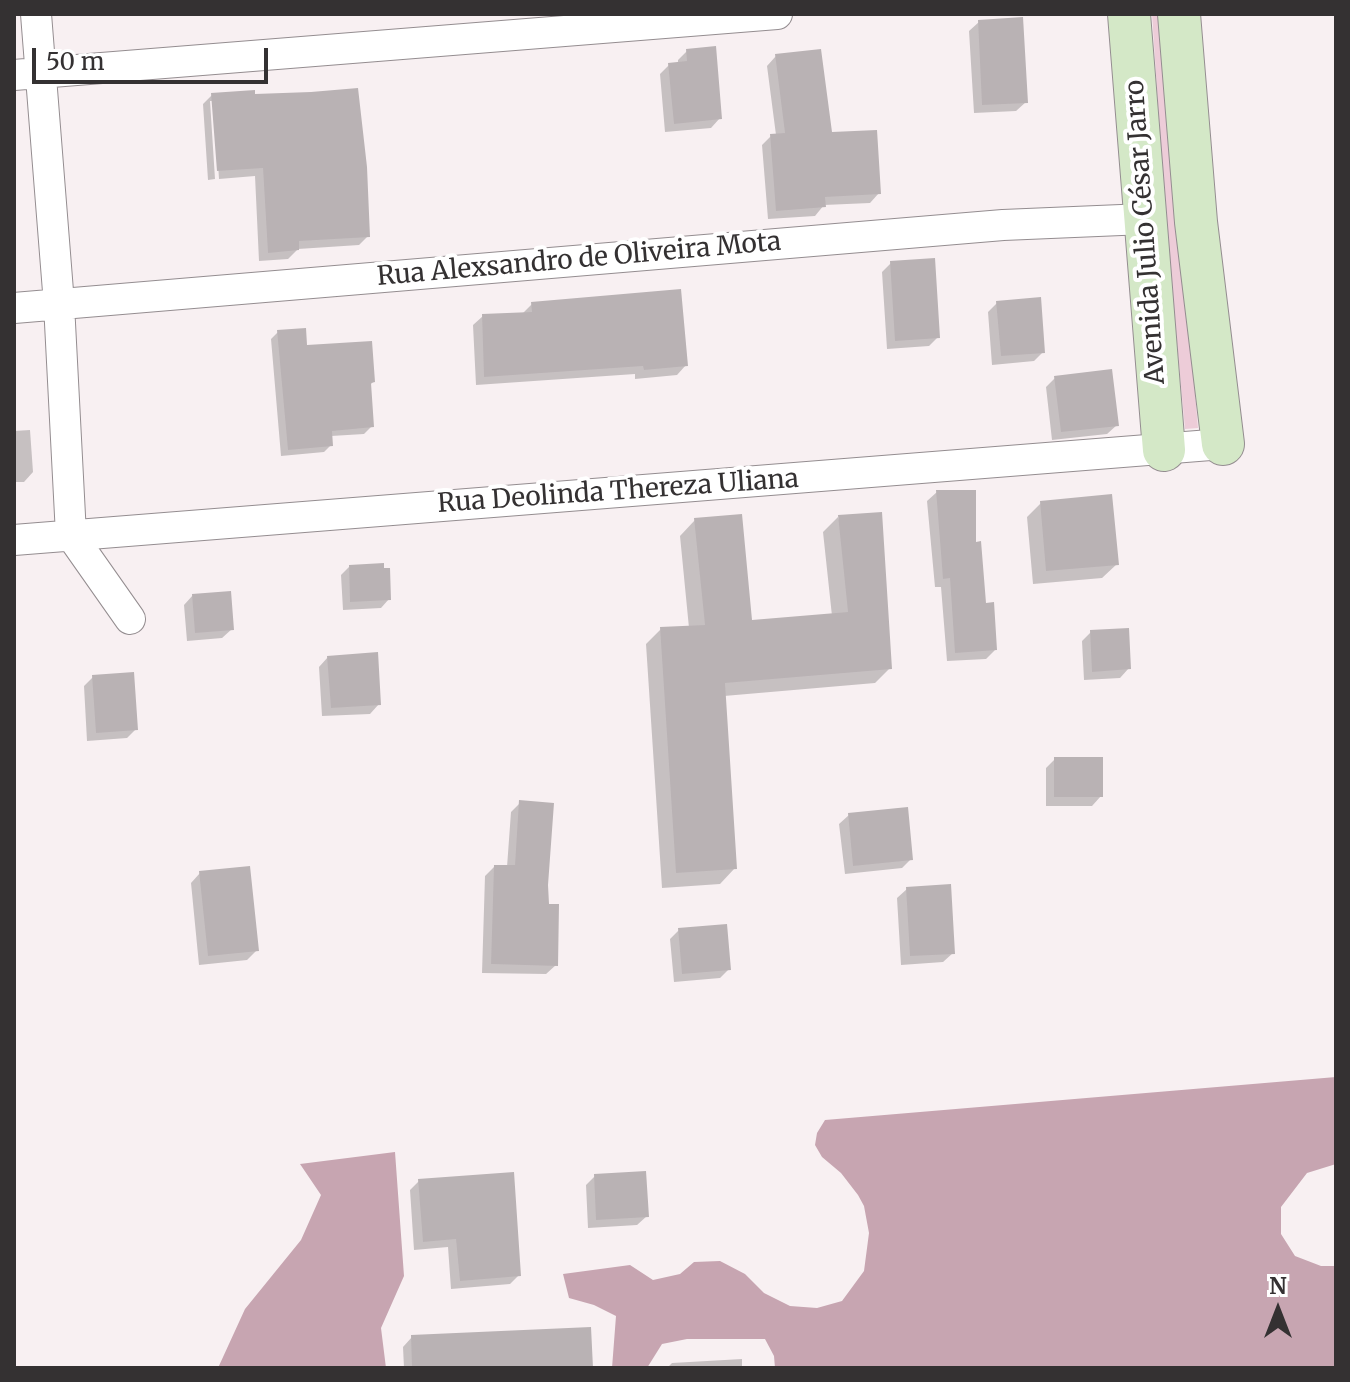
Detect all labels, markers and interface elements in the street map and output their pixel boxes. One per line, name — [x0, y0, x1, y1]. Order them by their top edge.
scale bar — [36, 32, 272, 82]
text: 50 m — [46, 46, 105, 77]
street label: Avenida Julio César Jarro — [1120, 79, 1172, 385]
street label: Rua Alexsandro de Oliveira Mota — [376, 227, 782, 293]
street label: Rua Deolinda Thereza Uliana — [436, 464, 800, 520]
north arrow — [1238, 1270, 1318, 1350]
text: N — [1269, 1272, 1287, 1300]

